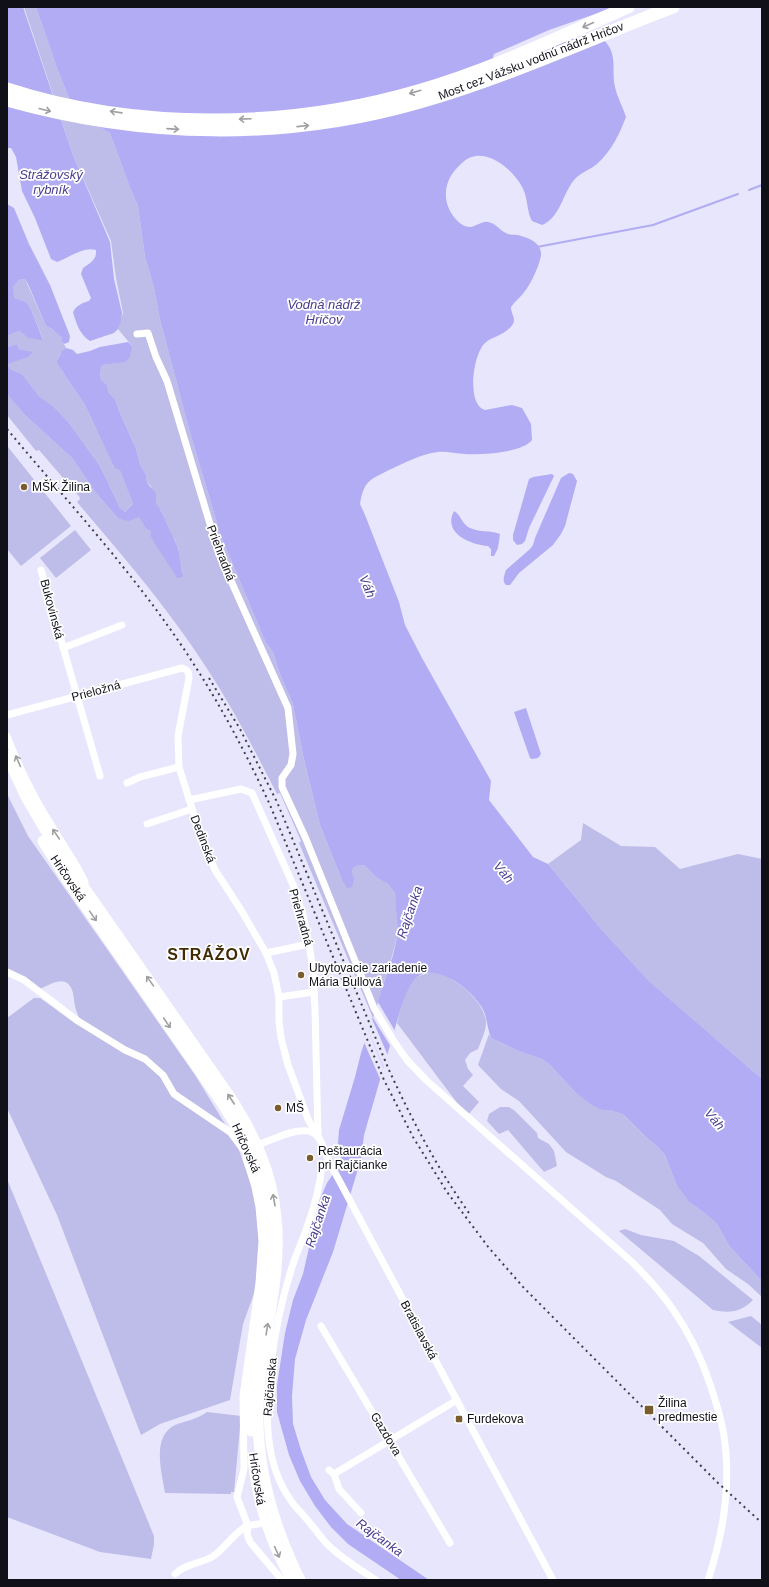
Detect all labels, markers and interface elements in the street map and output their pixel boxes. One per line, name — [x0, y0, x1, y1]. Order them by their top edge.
street label: Most cez Vážsku vodnú nádrž Hričov — [436, 19, 626, 103]
one-way arrow — [582, 22, 594, 29]
one-way arrow — [408, 89, 421, 96]
one-way arrow — [38, 107, 51, 115]
one-way arrow — [109, 108, 122, 116]
one-way arrow — [239, 115, 252, 123]
one-way arrow — [296, 122, 309, 129]
one-way arrow — [166, 126, 179, 133]
water label: Strážovský rybník — [19, 167, 84, 197]
water label: Vodná nádrž Hričov — [287, 297, 361, 327]
place label: MŠK Žilina — [32, 479, 90, 494]
marker: MŠK Žilina — [19, 482, 29, 492]
street label: Priehradná — [204, 523, 238, 583]
water label: Váh — [356, 573, 379, 600]
street label: Bukovinská — [37, 578, 67, 641]
street label: Prieložná — [70, 678, 122, 704]
one-way arrow — [14, 755, 21, 767]
street label: Dedinská — [188, 813, 219, 865]
one-way arrow — [52, 828, 61, 839]
street label: Hričovská — [47, 852, 89, 904]
water label: Váh — [490, 859, 517, 886]
water label: Rajčanka — [394, 884, 425, 940]
street label: Priehradná — [286, 887, 316, 947]
one-way arrow — [89, 910, 97, 921]
district label: STRÁŽOV — [167, 945, 251, 963]
place label: Ubytovacie zariadenie Mária Bullová — [309, 961, 427, 989]
marker: Ubytovacie zariadenie Mária Bullová — [296, 970, 306, 980]
one-way arrow — [146, 976, 154, 987]
one-way arrow — [163, 1017, 171, 1028]
one-way arrow — [227, 1094, 235, 1105]
place label: MŠ — [286, 1100, 304, 1115]
marker: MŠ — [273, 1103, 283, 1113]
water label: Váh — [701, 1106, 728, 1133]
street label: Hričovská — [229, 1121, 263, 1175]
place label: Reštaurácia pri Rajčianke — [318, 1144, 388, 1172]
marker: Reštaurácia pri Rajčianke — [305, 1153, 315, 1163]
water label: Rajčanka — [302, 1193, 333, 1249]
one-way arrow — [270, 1194, 278, 1207]
street label: Bratislavská — [398, 1298, 441, 1362]
one-way arrow — [263, 1323, 271, 1336]
street label: Rajčianska — [260, 1357, 280, 1417]
place label: Žilina predmestie — [658, 1395, 718, 1424]
marker: Žilina predmestie — [643, 1404, 655, 1416]
street label: Gazdova — [368, 1410, 405, 1458]
place label: Furdekova — [467, 1412, 524, 1426]
marker: Furdekova — [454, 1414, 464, 1424]
street label: Hričovská — [246, 1452, 268, 1506]
water label: Rajčanka — [353, 1515, 406, 1559]
one-way arrow — [274, 1546, 281, 1558]

